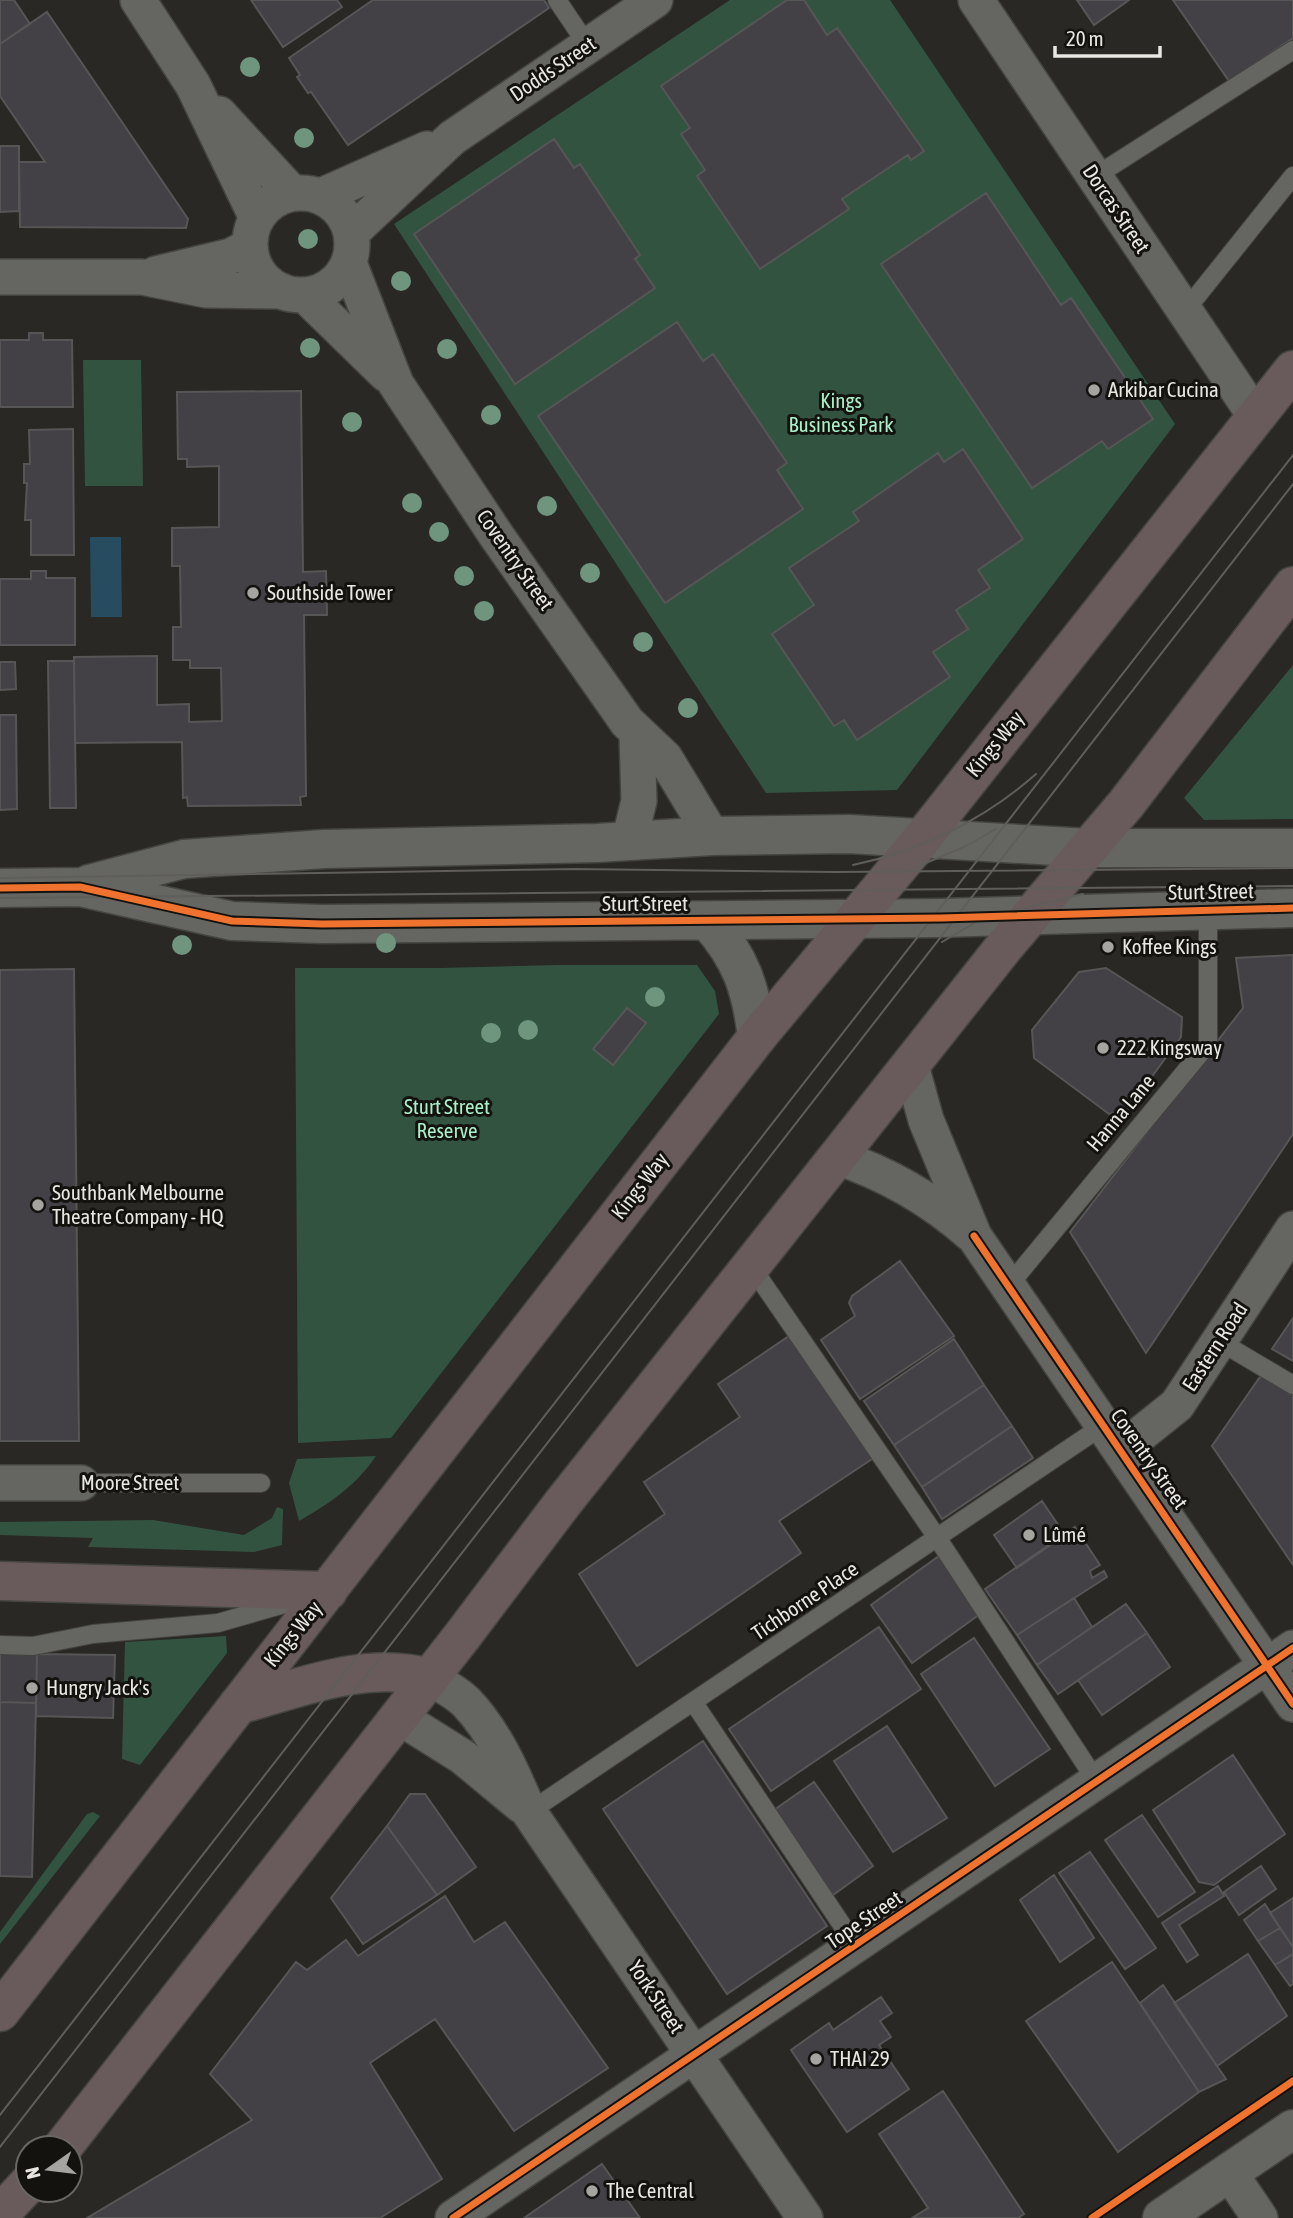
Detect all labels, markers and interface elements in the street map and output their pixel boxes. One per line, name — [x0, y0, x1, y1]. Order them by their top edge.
scale bar — [1055, 14, 1160, 58]
text: 20 m — [1066, 26, 1104, 50]
street label: Dodds Street — [505, 31, 600, 105]
street label: Dorcas Street — [1078, 160, 1155, 257]
place label: Arkibar Cucina — [1108, 377, 1219, 401]
marker: Arkibar Cucina — [1086, 382, 1102, 398]
park label: Kings Business Park — [789, 388, 893, 436]
street label: Coventry Street — [472, 505, 559, 614]
place label: Southside Tower — [267, 580, 393, 604]
marker: Southside Tower — [245, 585, 261, 601]
street label: Kings Way — [960, 705, 1028, 781]
street label: Sturt Street — [1168, 878, 1254, 904]
street label: Sturt Street — [602, 891, 688, 915]
place label: Koffee Kings — [1122, 934, 1217, 958]
marker: Koffee Kings — [1100, 939, 1116, 955]
place label: 222 Kingsway — [1117, 1035, 1222, 1059]
marker: 222 Kingsway — [1095, 1040, 1111, 1056]
street label: Hanna Lane — [1081, 1069, 1159, 1156]
park label: Sturt Street Reserve — [404, 1094, 490, 1142]
street label: Kings Way — [606, 1147, 673, 1223]
place label: Southbank Melbourne Theatre Company - HQ — [52, 1180, 224, 1228]
marker: Southbank Melbourne Theatre Company - HQ — [30, 1197, 46, 1213]
street label: Eastern Road — [1177, 1298, 1252, 1395]
street label: Coventry Street — [1106, 1404, 1193, 1513]
street label: Moore Street — [81, 1470, 179, 1494]
place label: Lûmé — [1043, 1522, 1086, 1546]
marker: Lûmé — [1021, 1527, 1037, 1543]
street label: Tichborne Place — [747, 1556, 862, 1645]
street label: Kings Way — [258, 1595, 326, 1671]
place label: Hungry Jack's — [46, 1675, 150, 1699]
marker: Hungry Jack's — [24, 1680, 40, 1696]
street label: Tope Street — [821, 1885, 906, 1953]
street label: York Street — [624, 1956, 690, 2037]
place label: THAI 29 — [830, 2046, 890, 2070]
marker: THAI 29 — [808, 2051, 824, 2067]
north arrow — [14, 2134, 84, 2204]
text: N — [20, 2165, 45, 2181]
place label: The Central — [606, 2178, 694, 2202]
marker: The Central — [584, 2183, 600, 2199]

